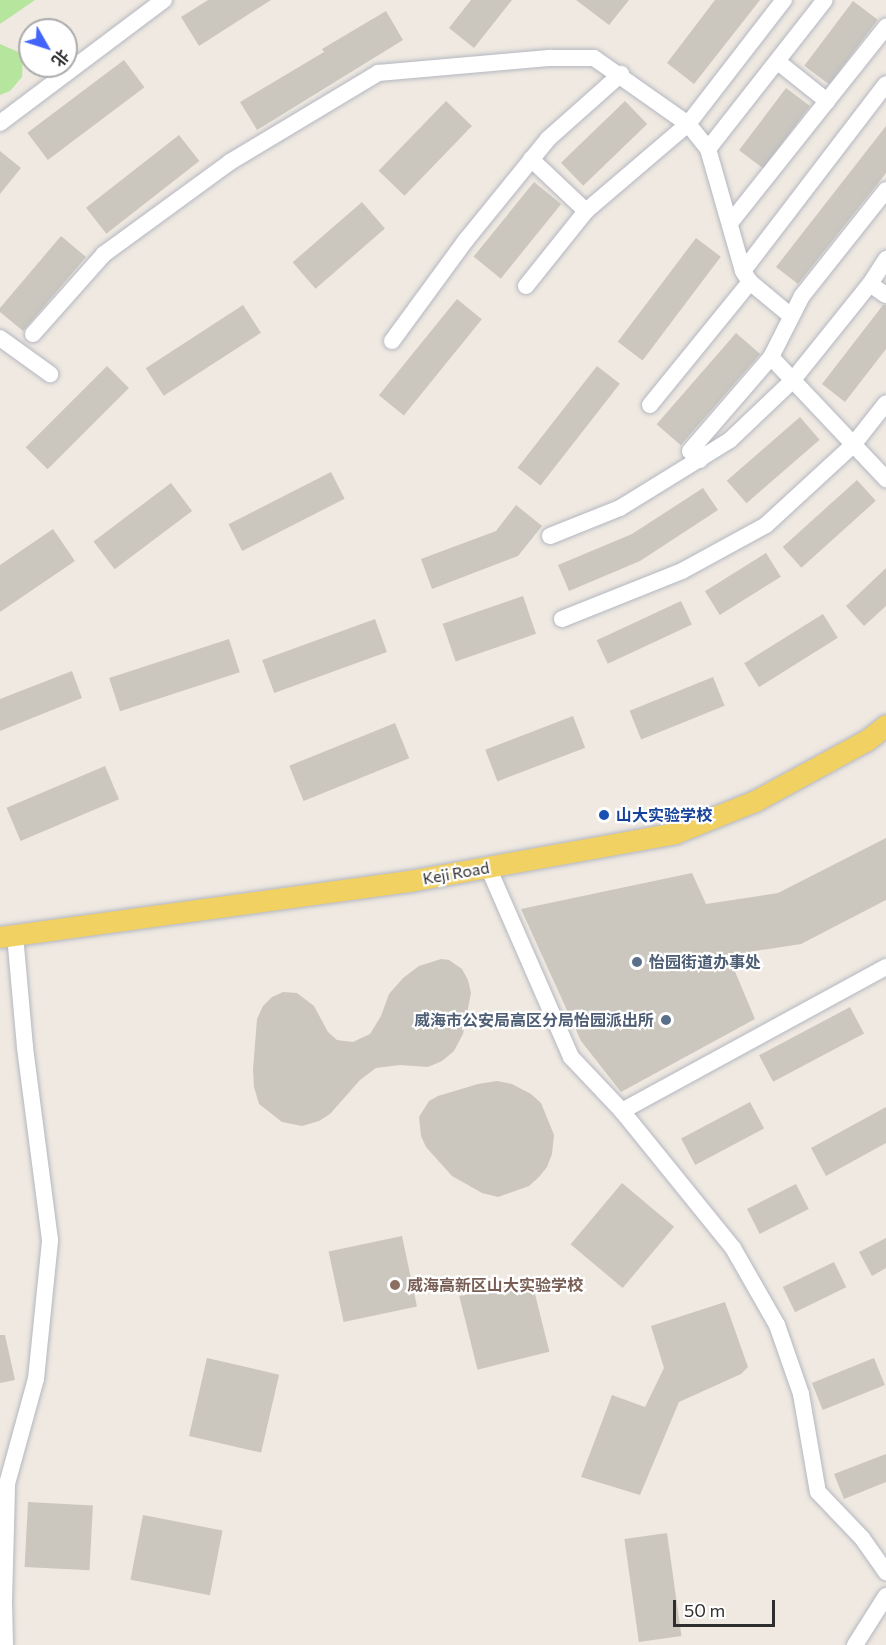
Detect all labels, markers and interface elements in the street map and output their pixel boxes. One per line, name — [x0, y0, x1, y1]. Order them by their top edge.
north arrow — [18, 18, 78, 78]
text: 北 — [48, 46, 73, 71]
place label: 山大实验学校 — [616, 805, 712, 825]
marker: 山大实验学校 — [597, 808, 611, 822]
street label: Keji Road — [421, 858, 491, 888]
place label: 怡园街道办事处 — [649, 952, 761, 972]
marker: 怡园街道办事处 — [630, 955, 644, 969]
place label: 威海市公安局高区分局怡园派出所 — [414, 1010, 654, 1030]
marker: 威海市公安局高区分局怡园派出所 — [659, 1013, 673, 1027]
place label: 威海高新区山大实验学校 — [407, 1275, 583, 1295]
marker: 威海高新区山大实验学校 — [388, 1278, 402, 1292]
scale bar — [676, 1588, 778, 1626]
text: 50 m — [684, 1599, 725, 1621]

